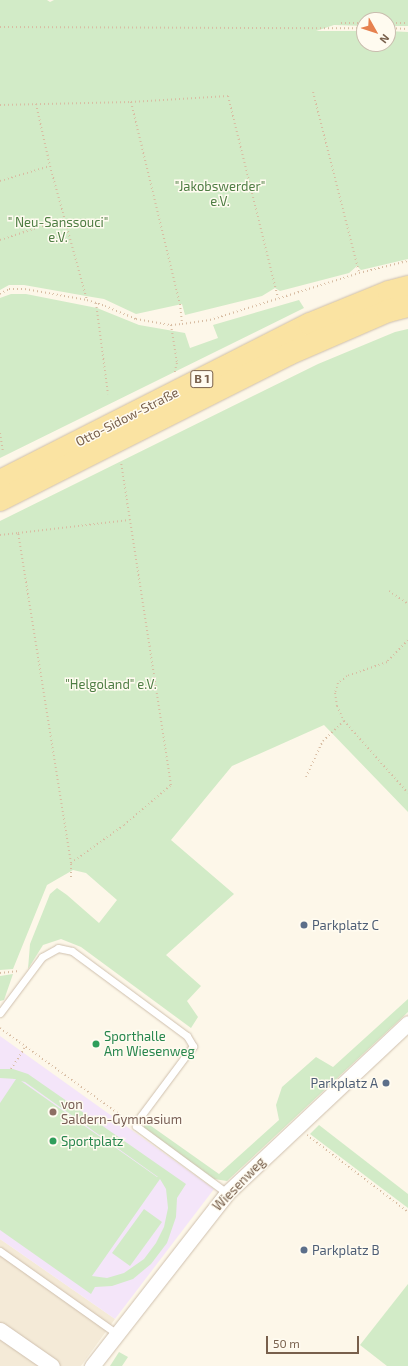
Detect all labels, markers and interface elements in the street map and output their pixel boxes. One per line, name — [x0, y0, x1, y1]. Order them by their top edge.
north arrow — [356, 12, 396, 52]
text: N — [377, 32, 392, 46]
park label: "Jakobswerder" e.V. — [175, 179, 265, 210]
park label: " Neu-Sanssouci" e.V. — [8, 215, 108, 246]
road number: B 1 — [190, 369, 214, 389]
street label: Otto-Sidow-Straße — [73, 384, 181, 450]
park label: "Helgoland" e.V. — [65, 676, 157, 692]
place label: Parkplatz C — [312, 917, 379, 933]
marker: Parkplatz C — [299, 920, 309, 930]
place label: Sporthalle Am Wiesenweg — [104, 1029, 195, 1060]
marker: Sporthalle Am Wiesenweg — [91, 1039, 101, 1049]
place label: Parkplatz A — [310, 1075, 378, 1091]
marker: Parkplatz A — [381, 1078, 391, 1088]
place label: von Saldern-Gymnasium — [61, 1097, 182, 1128]
marker: von Saldern-Gymnasium — [48, 1107, 58, 1117]
place label: Sportplatz — [61, 1133, 124, 1149]
marker: Sportplatz — [48, 1136, 58, 1146]
street label: Wiesenweg — [210, 1154, 268, 1214]
place label: Parkplatz B — [312, 1242, 380, 1258]
marker: Parkplatz B — [299, 1245, 309, 1255]
scale bar — [268, 1328, 361, 1354]
text: 50 m — [273, 1336, 300, 1350]

